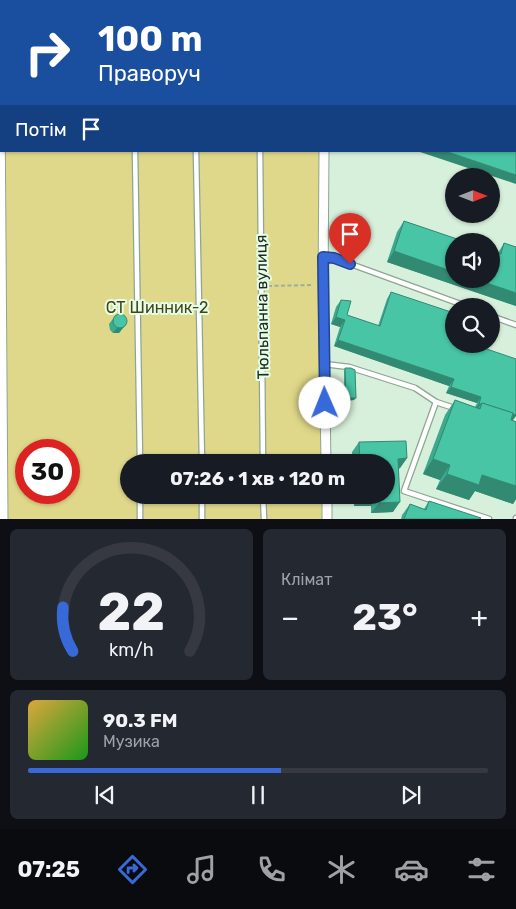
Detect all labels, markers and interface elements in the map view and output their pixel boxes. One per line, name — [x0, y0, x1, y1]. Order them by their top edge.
text: 100 m — [98, 18, 203, 60]
icon: right — [15, 20, 80, 85]
text: Праворуч — [98, 60, 201, 87]
icon: arrive — [77, 115, 105, 143]
text: Потім — [15, 118, 67, 141]
north arrow — [445, 168, 500, 222]
map controls — [445, 168, 500, 353]
pin — [329, 213, 371, 264]
icon: arrive — [336, 220, 364, 248]
button: sound — [445, 233, 500, 288]
street label: Тюльпанна вулиця — [251, 235, 273, 379]
park label: СТ Шинник-2 — [106, 298, 208, 317]
button: search — [445, 298, 500, 353]
position arrow — [298, 376, 350, 428]
speed limit sign: 30 — [15, 439, 80, 504]
text: 07:26 · 1 хв · 120 m — [170, 467, 345, 490]
text: Клімат — [281, 570, 332, 589]
text: 22 — [98, 581, 165, 643]
text: 23° — [352, 594, 418, 640]
text: − — [281, 601, 299, 634]
text: + — [471, 601, 488, 634]
text: km/h — [109, 639, 154, 660]
text: 90.3 FM — [103, 709, 177, 732]
text: Музика — [103, 732, 160, 751]
icon: previous — [91, 781, 119, 809]
icon: pause — [244, 781, 272, 809]
icon: next — [397, 781, 425, 809]
icon: directions — [115, 852, 150, 887]
icon: music — [184, 852, 219, 887]
icon: phone — [254, 852, 289, 887]
icon: climate — [324, 852, 359, 887]
icon: car — [394, 852, 429, 887]
icon: filters — [464, 852, 499, 887]
text: 07:25 — [17, 856, 80, 883]

